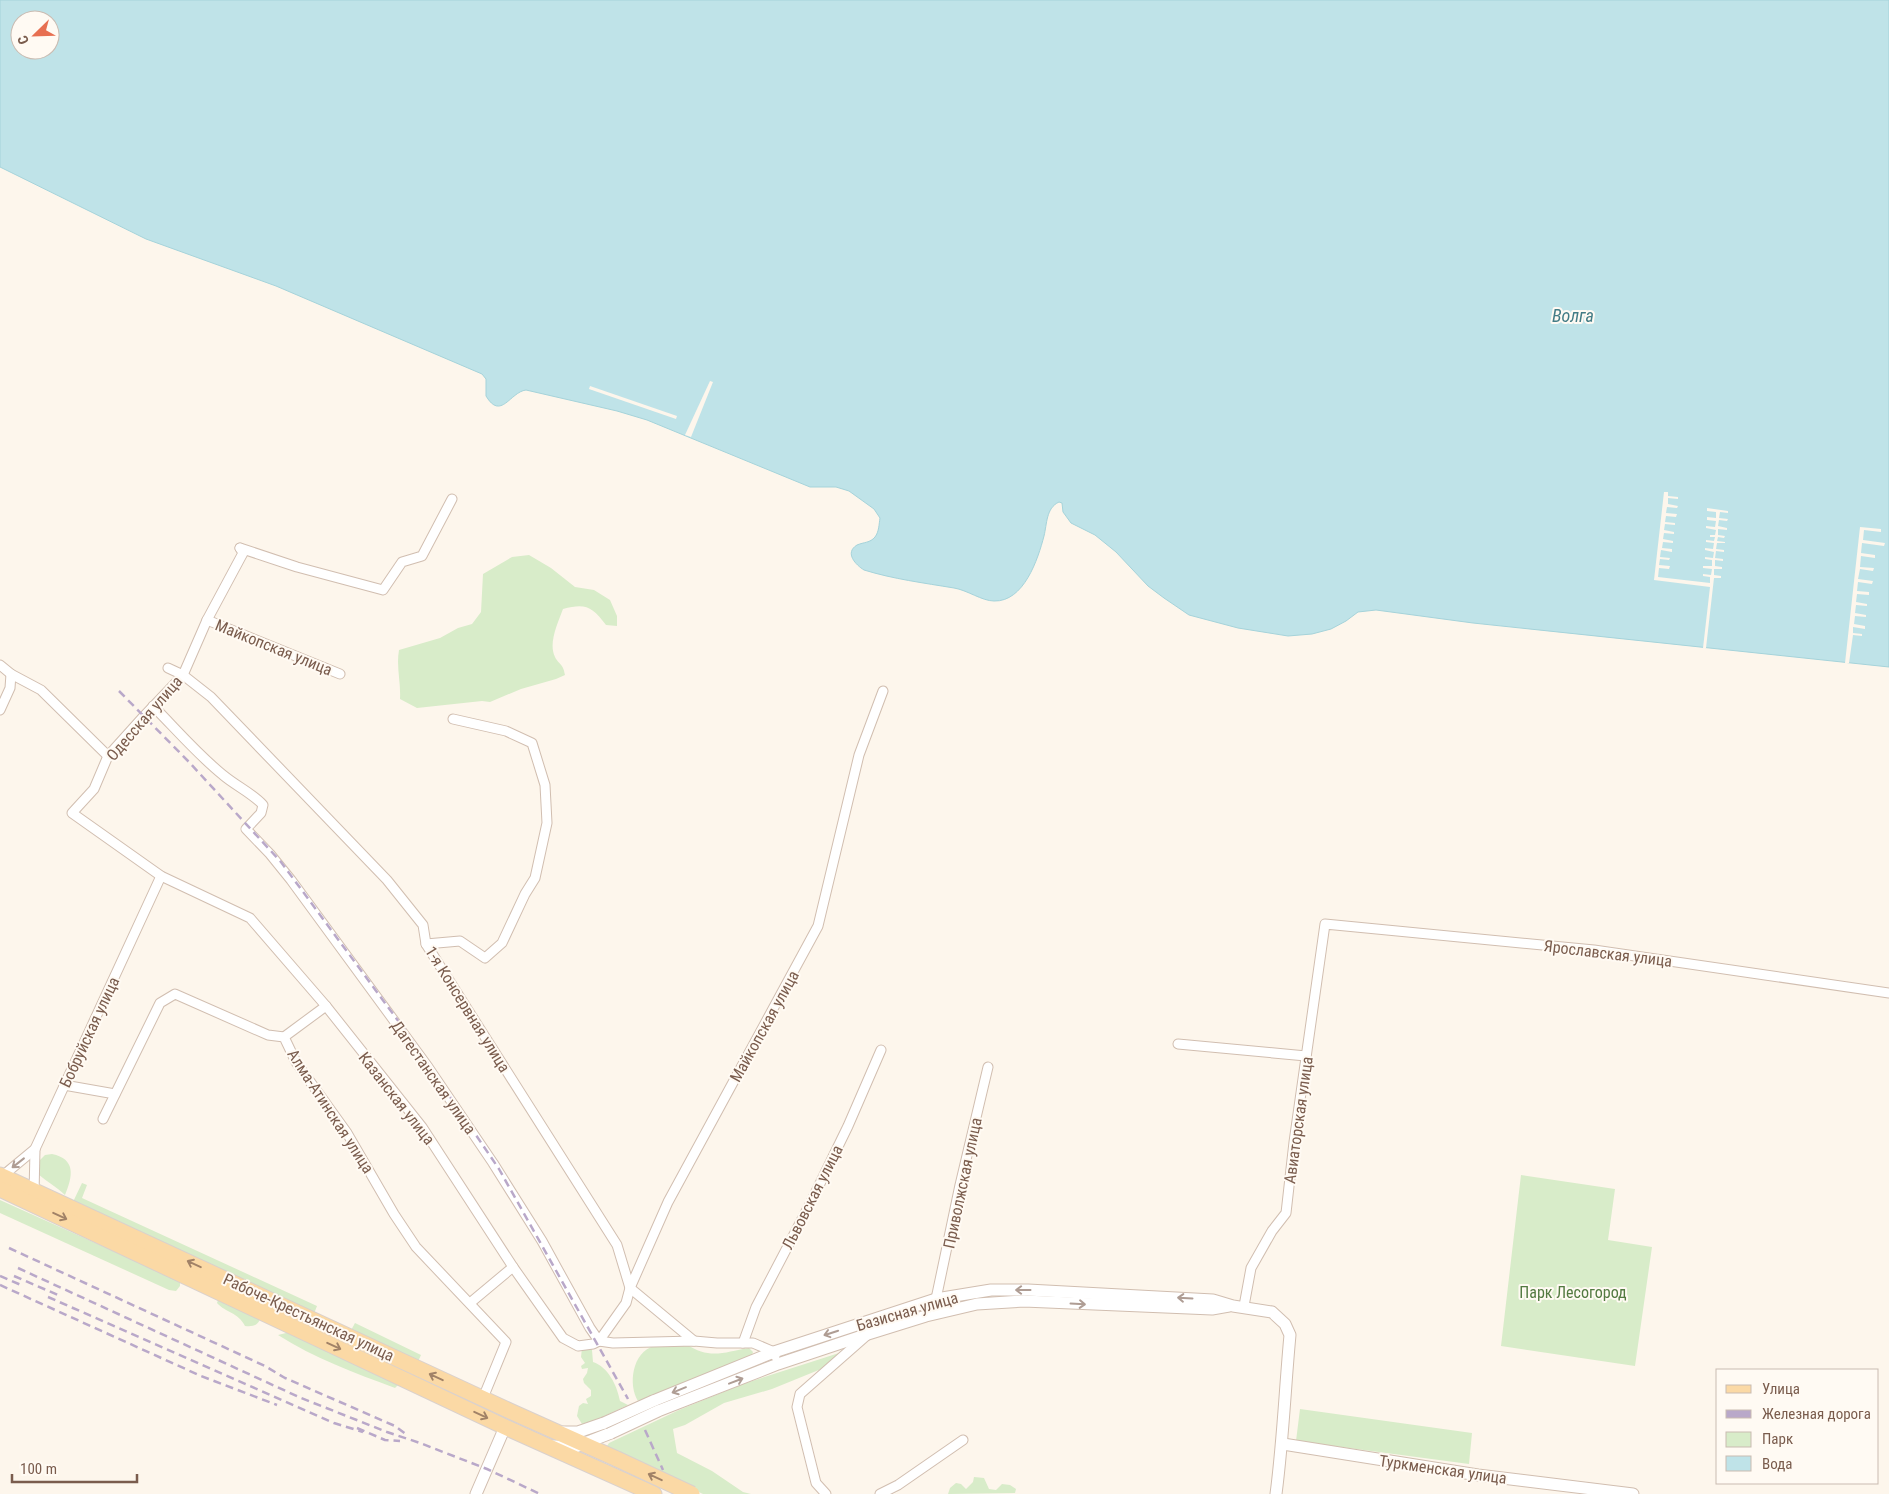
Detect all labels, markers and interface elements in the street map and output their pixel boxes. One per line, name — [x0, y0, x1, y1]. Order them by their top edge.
north arrow — [10, 10, 60, 60]
text: С — [14, 33, 32, 47]
water label: Волга — [1552, 305, 1594, 326]
street label: Майкопская улица — [213, 615, 335, 680]
street label: Одесская улица — [102, 672, 186, 765]
street label: Ярославская улица — [1543, 936, 1673, 971]
street label: 1-я Консервная улица — [421, 943, 514, 1076]
street label: Майкопская улица — [726, 967, 803, 1085]
street label: Бобруйская улица — [56, 974, 123, 1091]
street label: Дагестанская улица — [387, 1017, 480, 1138]
street label: Алма-Атинская улица — [283, 1046, 378, 1177]
street label: Казанская улица — [355, 1048, 439, 1148]
street label: Авиаторская улица — [1280, 1055, 1317, 1185]
street label: Приволжская улица — [939, 1116, 986, 1250]
street label: Львовская улица — [778, 1142, 847, 1253]
one-way arrow — [12, 1157, 25, 1168]
one-way arrow — [52, 1212, 67, 1222]
one-way arrow — [187, 1259, 202, 1269]
street label: Рабоче-Крестьянская улица — [220, 1270, 397, 1365]
park label: Парк Лесогород — [1519, 1283, 1627, 1302]
one-way arrow — [1015, 1285, 1032, 1295]
street label: Базисная улица — [854, 1288, 960, 1335]
one-way arrow — [1177, 1294, 1193, 1303]
one-way arrow — [1070, 1299, 1086, 1308]
one-way arrow — [824, 1329, 840, 1338]
one-way arrow — [326, 1341, 341, 1351]
legend — [1716, 1369, 1879, 1484]
one-way arrow — [429, 1371, 444, 1381]
one-way arrow — [728, 1376, 743, 1385]
text: Улица — [1762, 1380, 1800, 1398]
one-way arrow — [672, 1386, 687, 1395]
text: Железная дорога — [1762, 1405, 1871, 1423]
one-way arrow — [473, 1411, 488, 1420]
text: Парк — [1762, 1430, 1793, 1448]
street label: Туркменская улица — [1378, 1451, 1508, 1488]
scale bar — [12, 1452, 138, 1484]
text: Вода — [1762, 1455, 1792, 1473]
text: 100 m — [20, 1460, 57, 1478]
one-way arrow — [648, 1471, 663, 1481]

